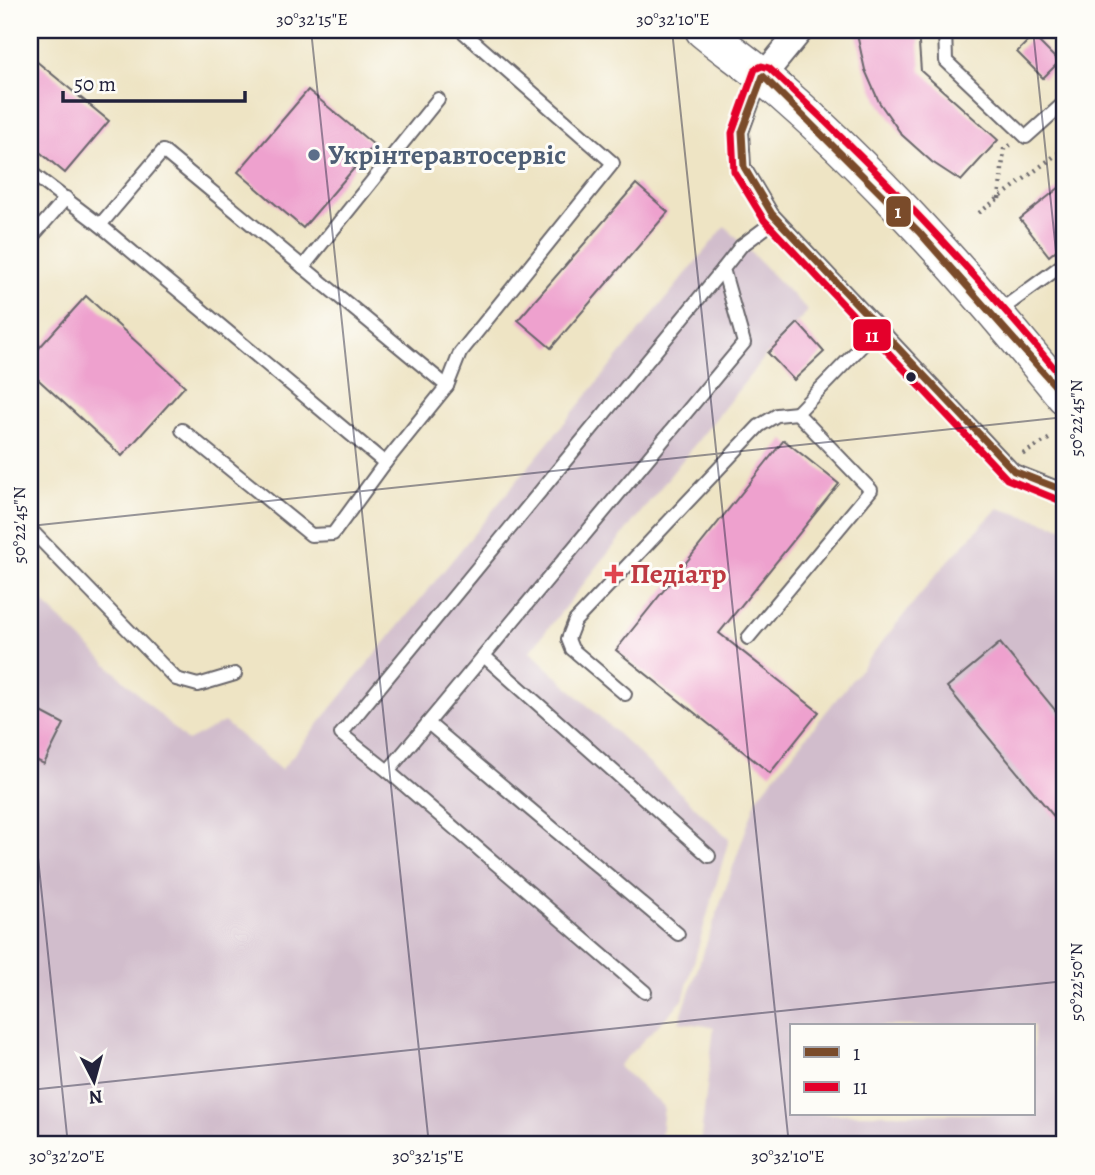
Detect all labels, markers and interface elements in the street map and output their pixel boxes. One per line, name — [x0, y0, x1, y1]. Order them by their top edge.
text: 30°32'15"E — [276, 7, 348, 31]
text: 30°32'10"E — [636, 7, 710, 31]
scale bar — [63, 60, 245, 104]
text: 50 m — [74, 70, 116, 98]
place label: Укрінтеравтосервіс — [328, 136, 566, 174]
marker: Укрінтеравтосервіс — [306, 147, 322, 163]
line badge: 1 — [885, 195, 912, 228]
text: 1 — [895, 199, 902, 225]
line badge: 11 — [852, 318, 892, 352]
text: 11 — [865, 323, 879, 349]
unlabelled marker — [904, 370, 918, 384]
text: 50°22'45"N — [1064, 379, 1088, 457]
text: 50°22'45"N — [7, 486, 31, 564]
place label: Педіатр — [630, 555, 726, 593]
marker: Педіатр — [604, 564, 624, 584]
text: 50°22'50"N — [1064, 943, 1088, 1021]
legend — [790, 1024, 1036, 1116]
text: 1 — [853, 1039, 860, 1067]
north arrow — [60, 1046, 130, 1116]
text: 11 — [853, 1073, 867, 1101]
text: N — [87, 1083, 104, 1111]
text: 30°32'20"E — [29, 1144, 105, 1168]
text: 30°32'15"E — [392, 1144, 464, 1168]
text: 30°32'10"E — [751, 1144, 825, 1168]

